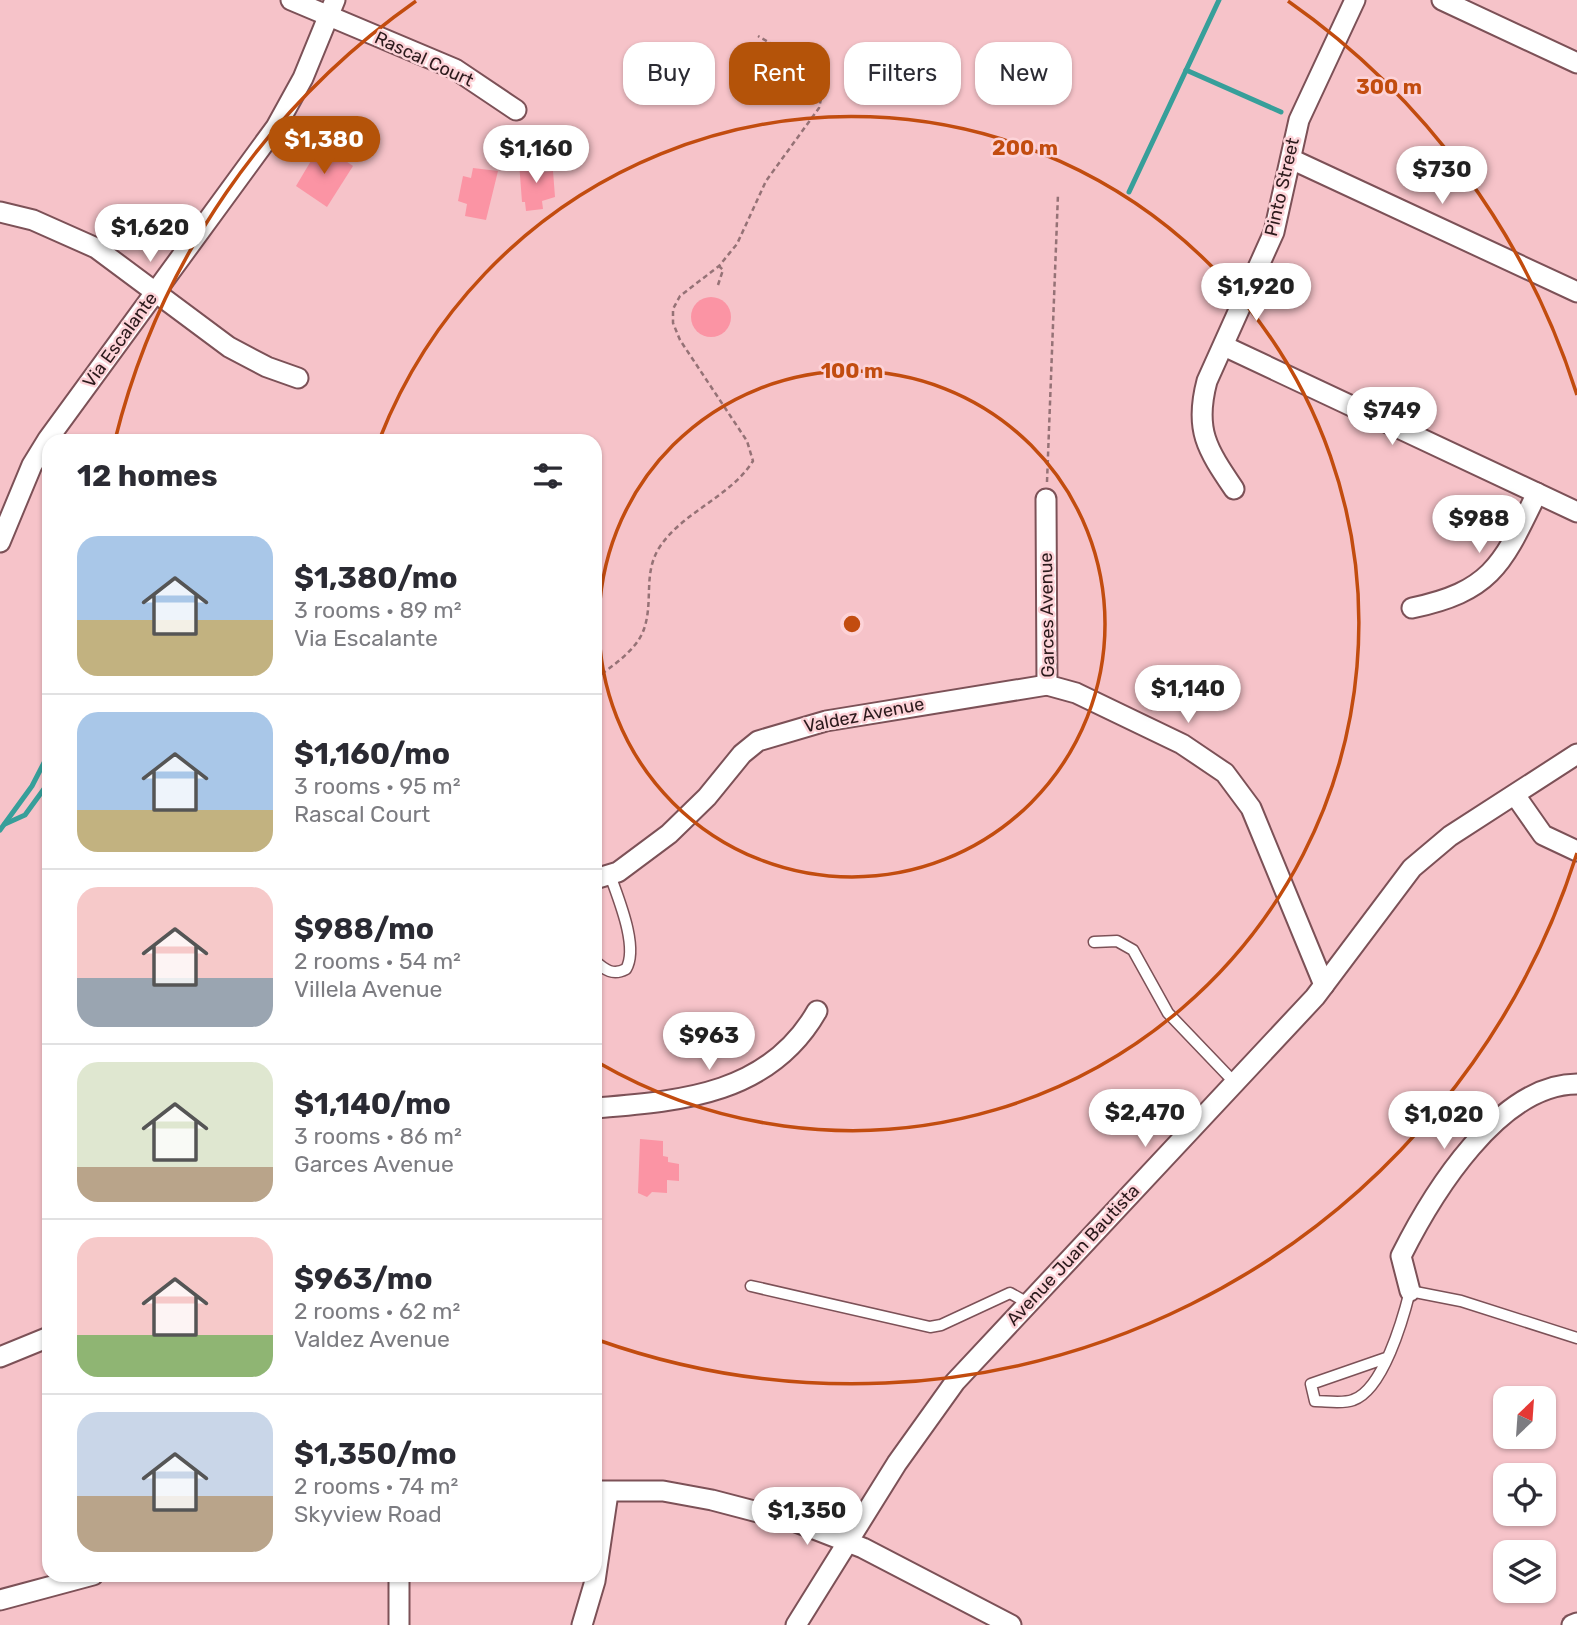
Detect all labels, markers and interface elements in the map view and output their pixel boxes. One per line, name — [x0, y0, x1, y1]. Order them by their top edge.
street label: Rascal Court — [371, 27, 477, 91]
chip: Buy — [623, 42, 715, 105]
chip: Rent — [729, 42, 830, 105]
chip: Filters — [844, 42, 961, 105]
chip: New — [975, 42, 1072, 105]
text: 300 m — [1356, 74, 1422, 99]
pin: $1,380 — [267, 116, 381, 176]
text: $1,380 — [284, 125, 364, 153]
pin: $1,160 — [479, 125, 593, 185]
text: $1,160 — [499, 134, 573, 162]
text: 200 m — [992, 135, 1058, 160]
street label: Pinto Street — [1260, 136, 1304, 238]
pin: $730 — [1401, 146, 1483, 206]
text: $730 — [1412, 155, 1472, 183]
pin: $1,620 — [93, 204, 207, 264]
text: $1,620 — [111, 213, 189, 241]
pin: $1,920 — [1199, 264, 1313, 323]
text: $1,920 — [1217, 272, 1295, 300]
street label: Via Escalante — [78, 288, 162, 392]
text: 100 m — [821, 358, 883, 383]
pin: $749 — [1351, 388, 1433, 447]
text: $749 — [1363, 396, 1421, 424]
icon: filters — [529, 457, 567, 495]
text: 12 homes — [77, 458, 218, 494]
pin: $988 — [1438, 496, 1520, 555]
text: $988 — [1448, 504, 1510, 532]
street label: Garces Avenue — [1035, 552, 1059, 678]
text: $1,380/mo — [294, 560, 458, 596]
icon: home — [133, 564, 217, 648]
text: 3 rooms · 89 m² — [294, 596, 462, 624]
centre of rings — [840, 612, 864, 636]
text: Via Escalante — [294, 624, 438, 652]
pin: $1,140 — [1131, 666, 1245, 725]
text: $1,140 — [1151, 674, 1225, 702]
street label: Valdez Avenue — [802, 693, 926, 737]
text: $1,160/mo — [294, 736, 450, 772]
icon: home — [133, 740, 217, 824]
text: 3 rooms · 95 m² — [294, 772, 461, 800]
text: Rascal Court — [294, 800, 430, 828]
text: $988/mo — [294, 911, 434, 947]
icon: home — [133, 915, 217, 999]
text: 2 rooms · 54 m² — [294, 947, 461, 975]
text: Villela Avenue — [294, 975, 442, 1003]
pin: $963 — [668, 1012, 750, 1072]
text: $963 — [679, 1021, 739, 1049]
text: $1,140/mo — [294, 1086, 451, 1122]
icon: home — [133, 1090, 217, 1174]
pin: $2,470 — [1088, 1090, 1202, 1149]
pin: $1,020 — [1387, 1092, 1501, 1151]
text: $2,470 — [1105, 1098, 1185, 1126]
text: $1,020 — [1404, 1100, 1484, 1128]
text: 3 rooms · 86 m² — [294, 1122, 462, 1150]
text: Garces Avenue — [294, 1150, 454, 1178]
street label: Avenue Juan Bautista — [1002, 1180, 1144, 1330]
text: $963/mo — [294, 1261, 433, 1297]
icon: home — [133, 1265, 217, 1349]
text: 2 rooms · 62 m² — [294, 1297, 460, 1325]
text: Valdez Avenue — [294, 1325, 450, 1353]
north arrow — [1493, 1386, 1556, 1449]
map controls — [1493, 1386, 1556, 1603]
text: $1,350/mo — [294, 1436, 457, 1472]
icon: home — [133, 1440, 217, 1524]
button: locate — [1493, 1463, 1556, 1526]
text: 2 rooms · 74 m² — [294, 1472, 458, 1500]
pin: $1,350 — [750, 1488, 864, 1547]
text: $1,350 — [768, 1496, 846, 1524]
text: Skyview Road — [294, 1500, 442, 1528]
button: layers — [1493, 1540, 1556, 1603]

